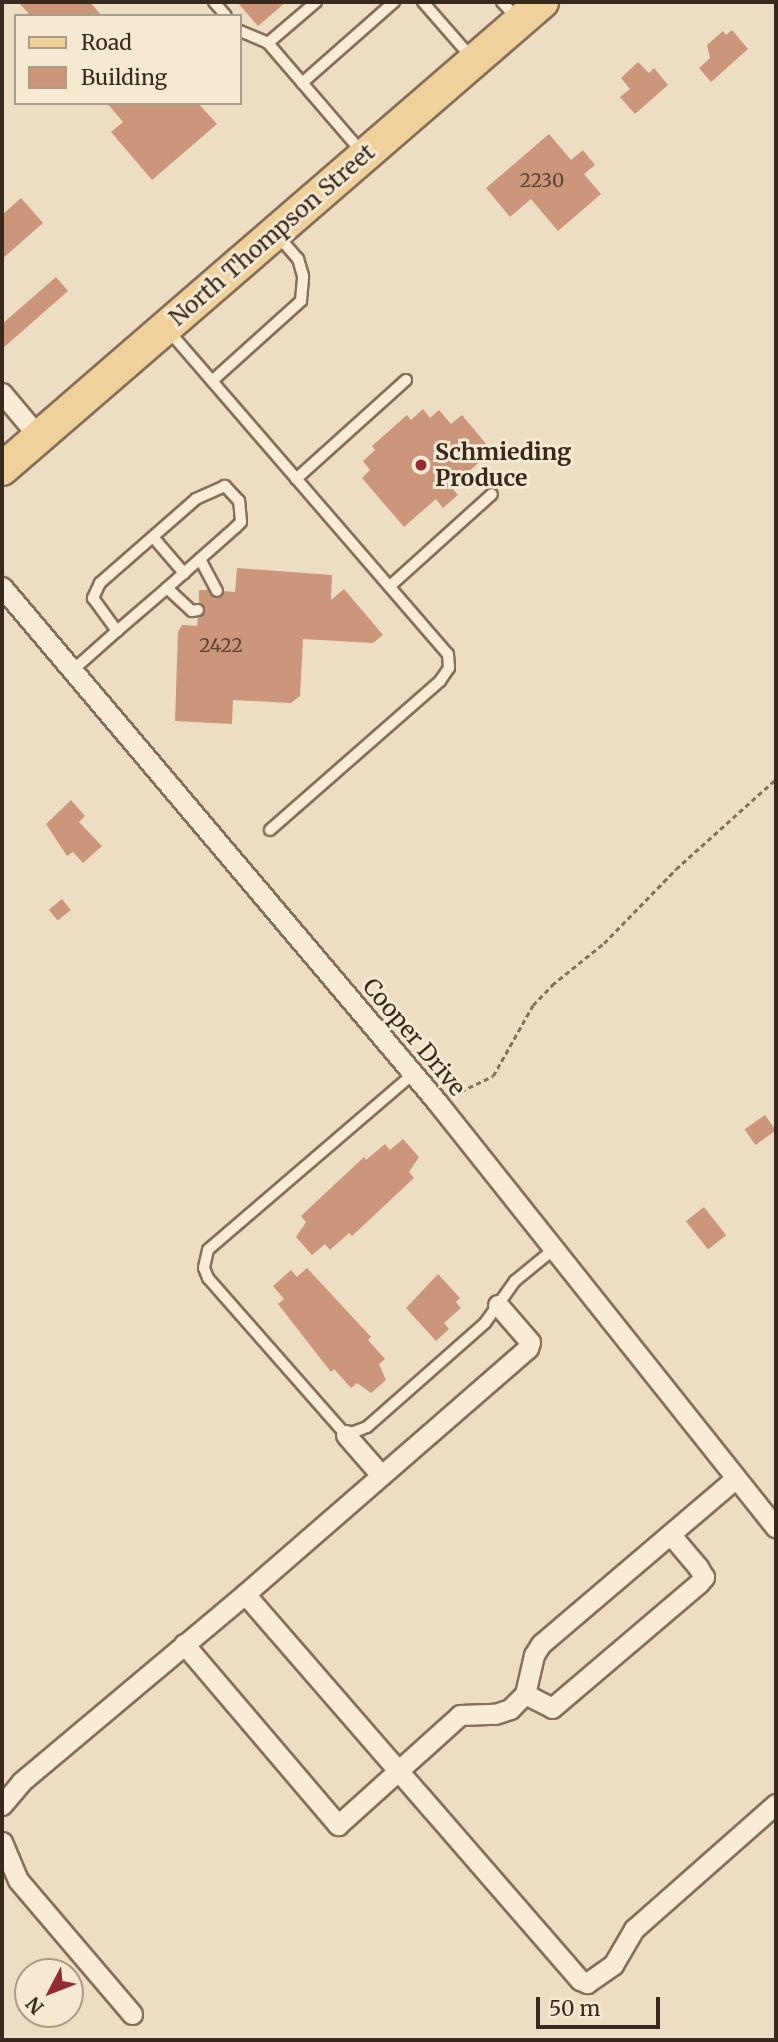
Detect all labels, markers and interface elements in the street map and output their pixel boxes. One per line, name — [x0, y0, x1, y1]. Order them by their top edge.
legend — [14, 14, 242, 105]
text: Road — [81, 29, 132, 56]
text: Building — [81, 64, 167, 91]
street label: North Thompson Street — [164, 138, 380, 332]
house number: 2230 — [520, 170, 564, 192]
place label: Schmieding Produce — [435, 438, 571, 492]
marker: Schmieding Produce — [413, 457, 429, 473]
house number: 2422 — [199, 635, 243, 657]
street label: Cooper Drive — [357, 973, 471, 1101]
north arrow — [14, 1958, 84, 2028]
scale bar — [540, 1982, 664, 2026]
text: N — [21, 1992, 49, 2019]
text: 50 m — [549, 1995, 600, 2022]

